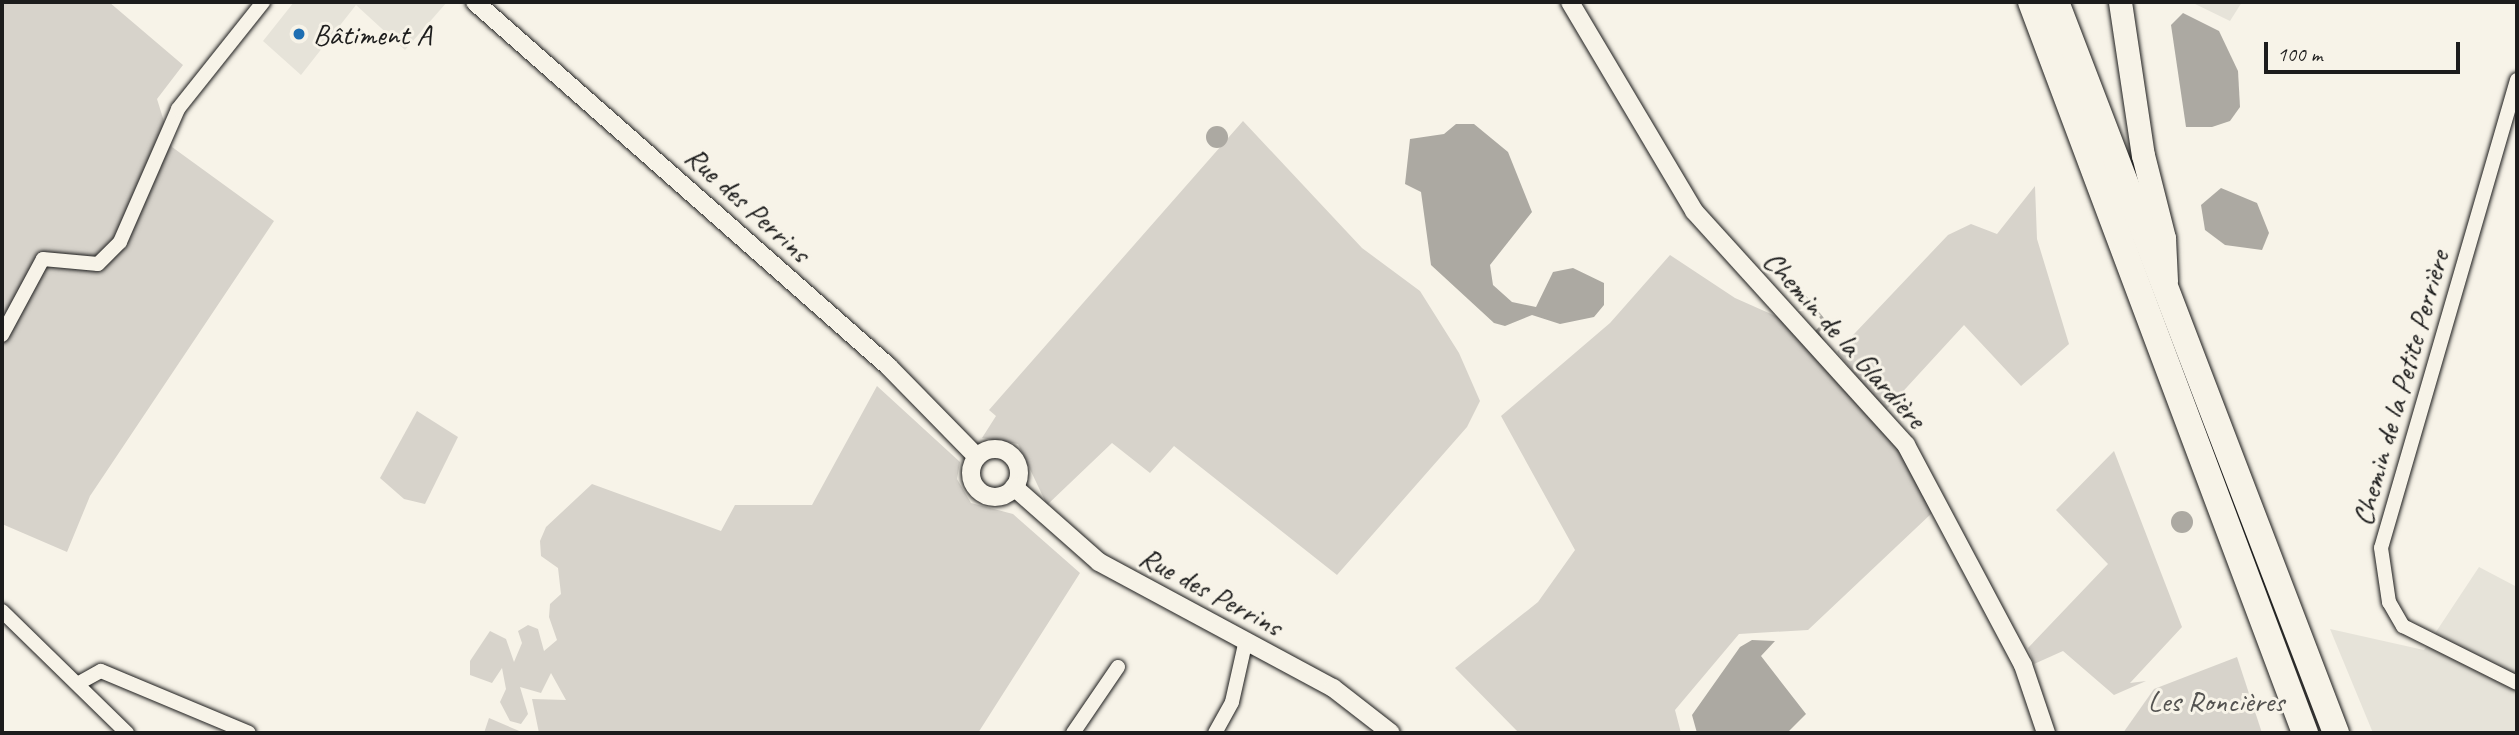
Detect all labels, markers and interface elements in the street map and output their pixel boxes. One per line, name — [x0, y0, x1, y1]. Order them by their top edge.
place label: Bâtiment A — [313, 16, 431, 52]
marker: Bâtiment A — [291, 26, 307, 42]
scale bar — [2267, 28, 2463, 72]
text: 100 m — [2277, 41, 2322, 67]
street label: Rue des Perrins — [678, 138, 818, 270]
street label: Chemin de la Glardière — [1755, 242, 1935, 436]
street label: Chemin de la Petite Perrière — [2344, 247, 2456, 529]
street label: Rue des Perrins — [1134, 538, 1288, 644]
park label: Les Roncières — [2148, 683, 2284, 719]

